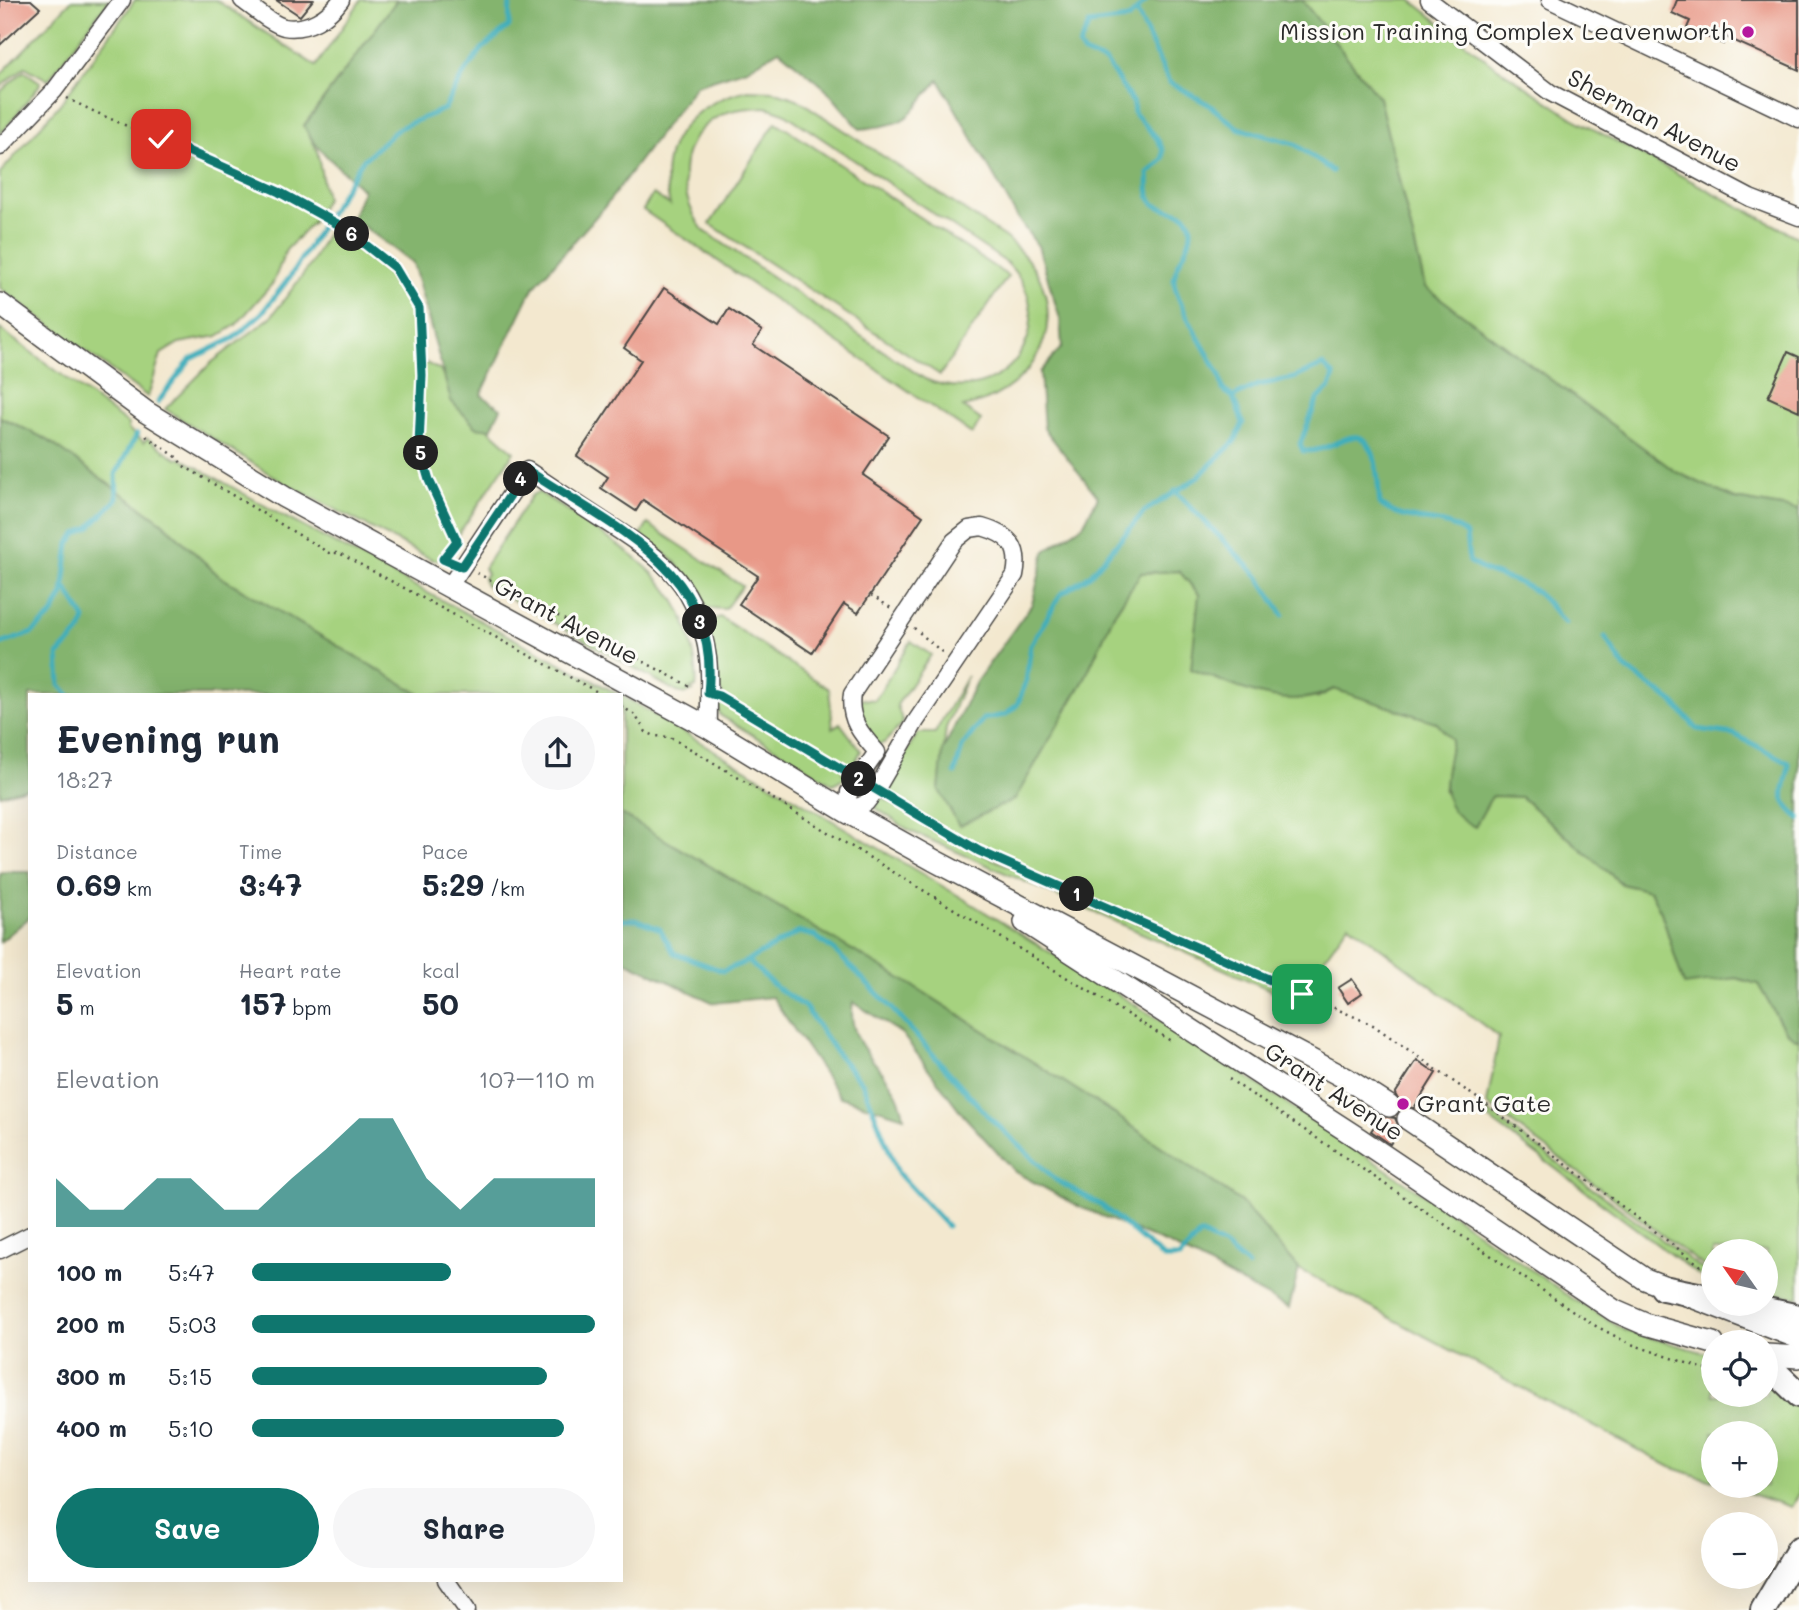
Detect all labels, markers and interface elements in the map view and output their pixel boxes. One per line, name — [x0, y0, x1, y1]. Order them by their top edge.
place label: Mission Training Complex Leavenworth — [1280, 15, 1734, 46]
marker: Mission Training Complex Leavenworth — [1740, 24, 1756, 40]
street label: Sherman Avenue — [1563, 61, 1747, 178]
pin — [131, 109, 191, 169]
icon: check — [142, 120, 180, 158]
pin: 6 — [334, 216, 370, 252]
text: 6 — [346, 221, 357, 246]
pin: 5 — [404, 435, 438, 470]
text: 5 — [415, 440, 426, 465]
pin: 4 — [504, 462, 538, 496]
text: 4 — [514, 466, 527, 491]
street label: Grant Avenue — [489, 569, 644, 671]
pin: 3 — [682, 604, 718, 640]
text: 3 — [694, 609, 705, 634]
text: Evening run — [56, 713, 280, 763]
button: share — [521, 716, 595, 790]
pin: 2 — [842, 762, 876, 796]
text: 18:27 — [56, 764, 113, 794]
text: 2 — [853, 766, 864, 791]
text: Distance — [56, 839, 138, 864]
text: Time — [239, 839, 282, 864]
text: Pace — [422, 839, 468, 864]
text: 0.69 — [56, 864, 121, 904]
text: 3:47 — [239, 864, 302, 904]
text: 5:29 — [422, 864, 484, 904]
text: km — [121, 876, 152, 901]
text: /km — [484, 876, 525, 901]
pin: 1 — [1060, 876, 1094, 912]
text: 1 — [1072, 881, 1081, 906]
text: Elevation — [56, 958, 141, 983]
text: Heart rate — [239, 958, 342, 983]
text: kcal — [422, 958, 460, 983]
pin — [1272, 964, 1332, 1024]
icon: arrive — [1283, 975, 1321, 1013]
text: 5 — [56, 983, 74, 1023]
text: 157 — [239, 983, 287, 1023]
text: 50 — [422, 983, 459, 1023]
text: m — [74, 995, 95, 1020]
text: bpm — [287, 995, 332, 1020]
street label: Grant Avenue — [1260, 1034, 1410, 1147]
text: Elevation — [56, 1064, 159, 1094]
text: 107–110 m — [478, 1064, 595, 1094]
place label: Grant Gate — [1417, 1087, 1551, 1118]
marker: Grant Gate — [1395, 1096, 1411, 1112]
north arrow — [1701, 1239, 1778, 1316]
map controls — [1701, 1239, 1778, 1589]
text: 100 m — [56, 1257, 122, 1287]
text: 5:47 — [168, 1257, 215, 1287]
text: 200 m — [56, 1309, 125, 1339]
text: 5:03 — [168, 1309, 216, 1339]
button: locate — [1701, 1330, 1778, 1407]
text: 300 m — [56, 1361, 126, 1391]
text: 5:15 — [168, 1361, 212, 1391]
text: 400 m — [56, 1413, 127, 1443]
text: 5:10 — [168, 1413, 213, 1443]
button: + — [1701, 1421, 1778, 1498]
button: Save — [56, 1488, 319, 1568]
button: Share — [333, 1488, 595, 1568]
button: − — [1701, 1512, 1778, 1589]

